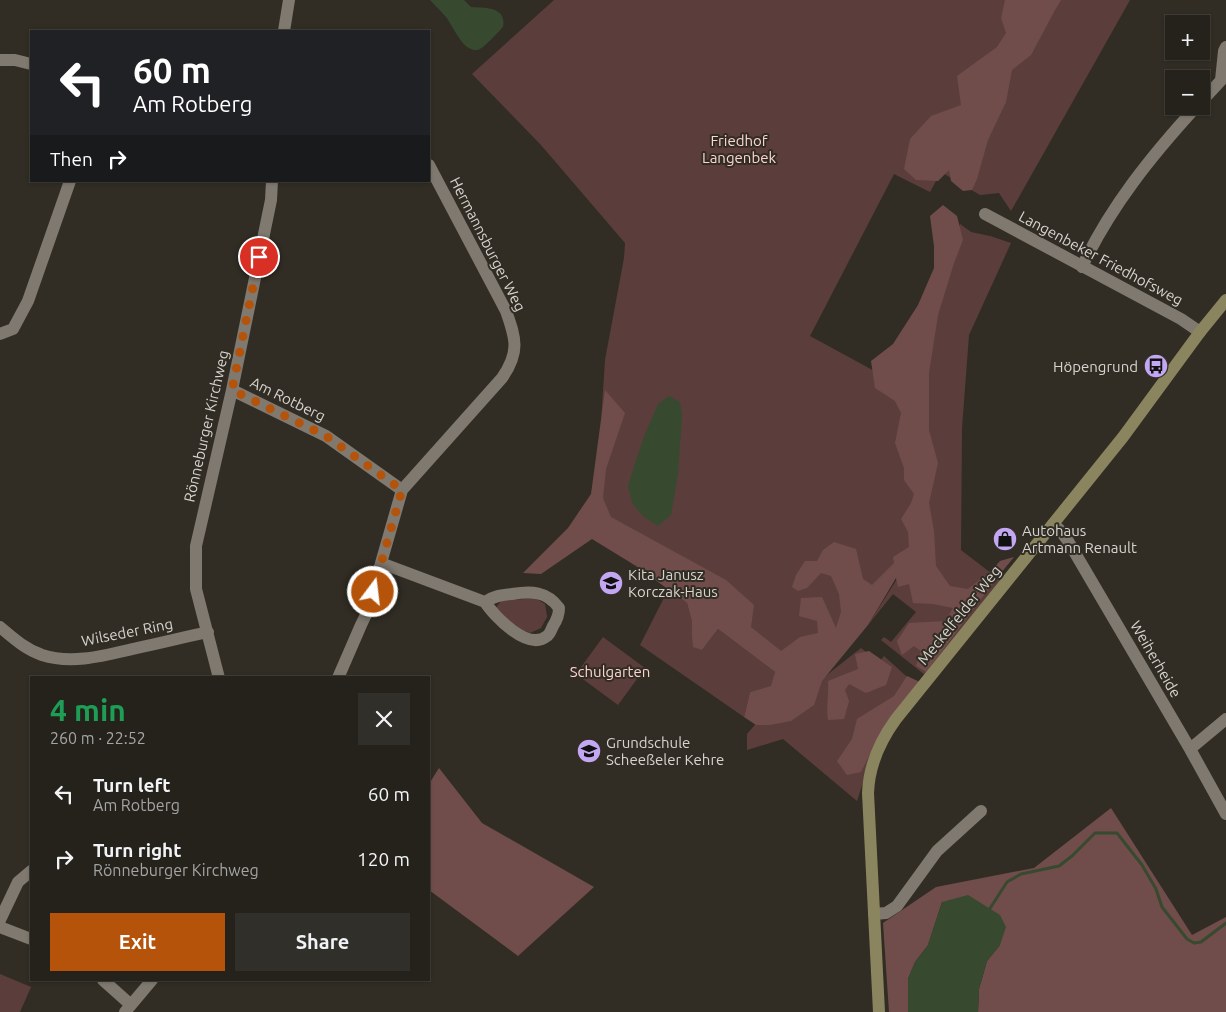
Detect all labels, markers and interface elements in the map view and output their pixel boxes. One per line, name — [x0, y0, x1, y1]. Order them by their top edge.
map controls — [1165, 15, 1210, 115]
button: + — [1165, 15, 1210, 60]
icon: left — [50, 50, 115, 115]
text: 60 m — [133, 50, 211, 90]
button: − — [1165, 70, 1210, 115]
text: Am Rotberg — [133, 91, 252, 116]
park label: Friedhof Langenbek — [702, 132, 776, 166]
icon: right — [103, 145, 131, 173]
text: Then — [50, 148, 93, 170]
street label: Hermannsburger Weg — [447, 174, 529, 314]
street label: Langenbeker Friedhofsweg — [1016, 207, 1186, 309]
pin — [238, 236, 280, 278]
icon: arrive — [245, 243, 273, 271]
street label: Rönneburger Kirchweg — [180, 348, 232, 504]
bus stop icon: Höpengrund — [1143, 353, 1169, 379]
place label: Höpengrund — [1053, 358, 1138, 375]
street label: Am Rotberg — [248, 374, 328, 424]
place label: Autohaus Artmann Renault — [1022, 522, 1137, 556]
shop icon: Autohaus Artmann Renault — [992, 526, 1018, 552]
street label: Meckelfelder Weg — [914, 562, 1004, 668]
position arrow — [346, 565, 398, 617]
place label: Kita Janusz Korczak-Haus — [628, 566, 718, 600]
school or university icon: Kita Janusz Korczak-Haus — [598, 570, 624, 596]
street label: Wilseder Ring — [80, 615, 174, 649]
street label: Weiherheide — [1127, 618, 1185, 700]
park label: Schulgarten — [570, 663, 650, 680]
text: 4 min — [50, 693, 126, 727]
button: close — [358, 693, 410, 745]
text: 260 m · 22:52 — [50, 729, 146, 747]
place label: Grundschule Scheeßeler Kehre — [606, 734, 724, 768]
school or university icon: Grundschule Scheeßeler Kehre — [576, 738, 602, 764]
text: Turn left — [93, 774, 171, 796]
icon: left — [50, 780, 78, 808]
text: 60 m — [368, 783, 410, 805]
text: Am Rotberg — [93, 796, 180, 814]
text: Turn right — [93, 839, 181, 861]
icon: right — [50, 845, 78, 873]
text: 120 m — [357, 848, 410, 870]
text: Rönneburger Kirchweg — [93, 861, 259, 879]
button: Exit — [50, 913, 225, 971]
button: Share — [235, 913, 410, 971]

